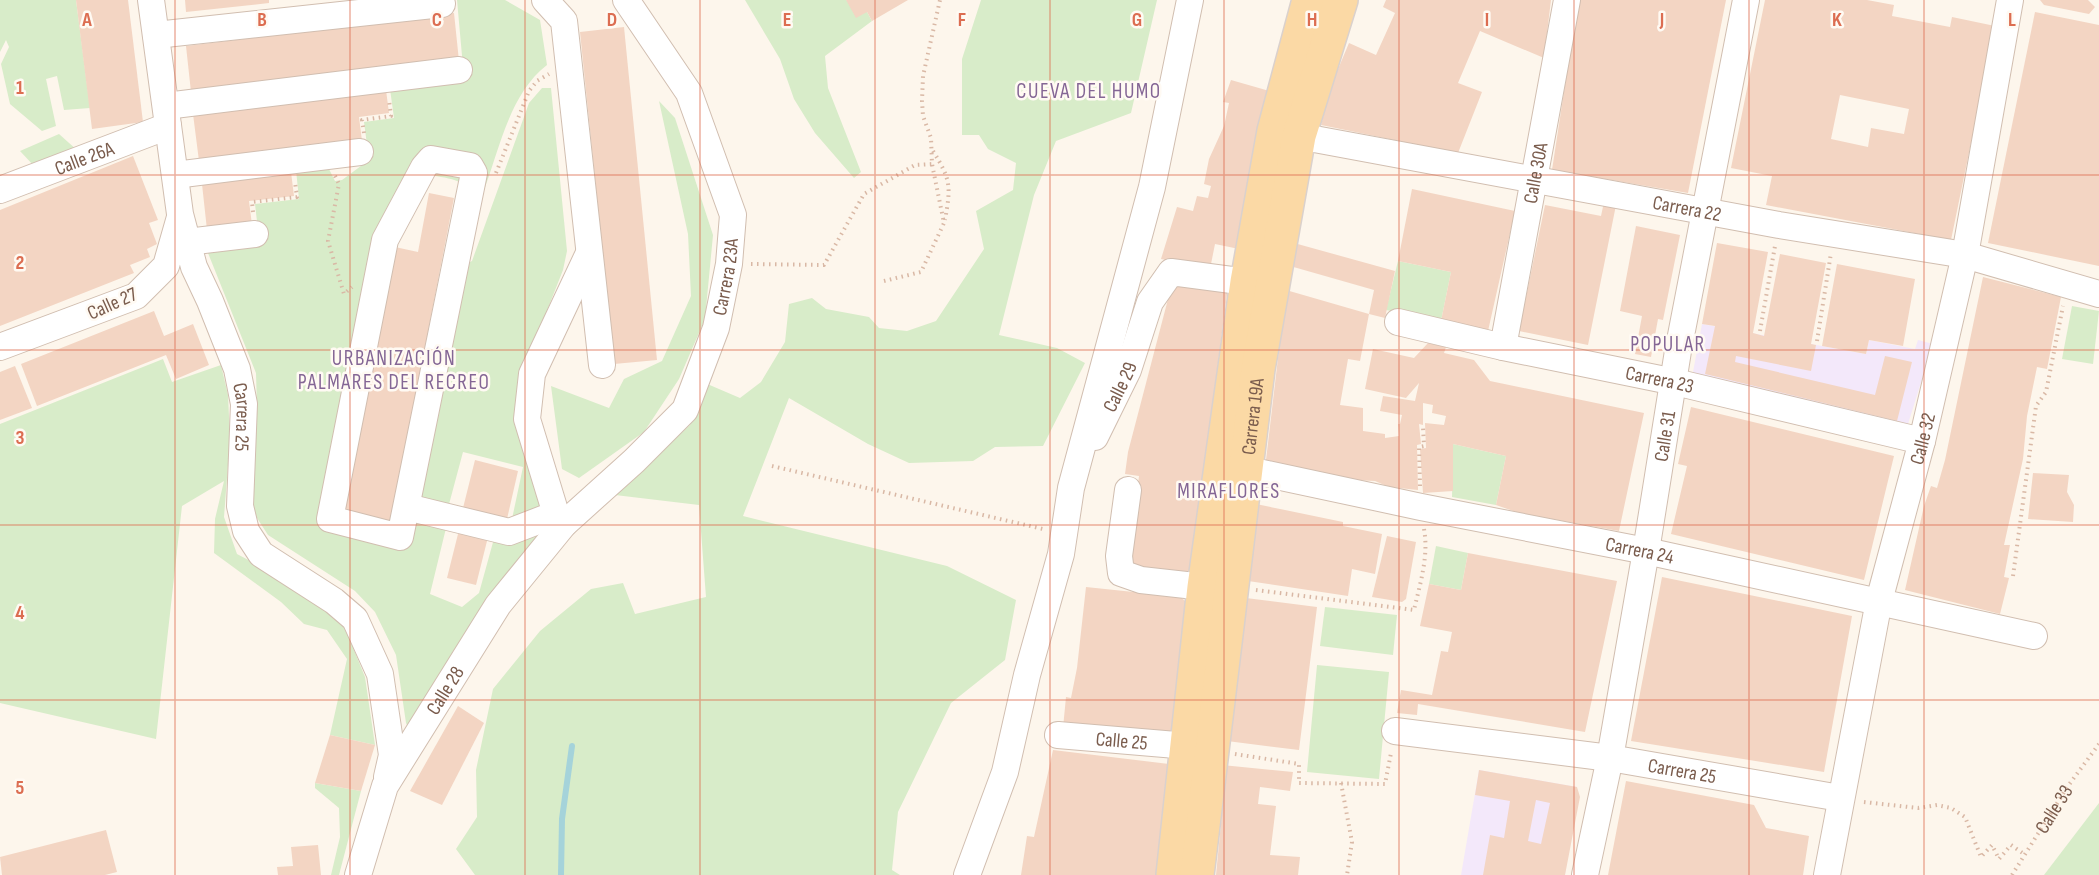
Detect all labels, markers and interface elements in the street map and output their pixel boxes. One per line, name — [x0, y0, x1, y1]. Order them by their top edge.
text: A — [81, 8, 92, 32]
text: B — [257, 8, 267, 32]
text: C — [432, 8, 442, 32]
text: D — [607, 8, 617, 32]
text: E — [783, 8, 791, 32]
text: F — [958, 8, 966, 32]
text: G — [1132, 8, 1142, 32]
text: H — [1307, 8, 1317, 32]
text: I — [1485, 8, 1489, 32]
text: J — [1659, 8, 1664, 32]
text: K — [1832, 8, 1842, 32]
text: L — [2008, 8, 2016, 32]
text: 1 — [16, 76, 24, 100]
district label: CUEVA DEL HUMO — [1016, 79, 1162, 104]
street label: Calle 26A — [52, 137, 118, 181]
street label: Calle 30A — [1519, 140, 1554, 206]
street label: Carrera 22 — [1651, 191, 1723, 227]
street label: Carrera 23A — [708, 237, 744, 318]
text: 2 — [16, 251, 24, 275]
street label: Calle 27 — [84, 282, 141, 325]
district label: POPULAR — [1630, 332, 1706, 357]
district label: URBANIZACIÓN PALMARES DEL RECREO — [298, 346, 490, 395]
street label: Calle 29 — [1098, 359, 1143, 416]
street label: Carrera 23 — [1623, 361, 1696, 399]
street label: Carrera 19A — [1237, 376, 1270, 456]
street label: Carrera 25 — [227, 381, 255, 452]
street label: Calle 31 — [1649, 409, 1681, 464]
street label: Calle 32 — [1905, 411, 1941, 467]
text: 3 — [16, 426, 25, 450]
district label: MIRAFLORES — [1177, 479, 1281, 504]
street label: Carrera 24 — [1603, 532, 1676, 570]
text: 4 — [15, 601, 25, 625]
street label: Calle 28 — [422, 662, 470, 719]
street label: Calle 25 — [1095, 727, 1149, 756]
street label: Carrera 25 — [1646, 754, 1718, 789]
text: 5 — [16, 776, 25, 800]
street label: Calle 33 — [2030, 781, 2079, 838]

